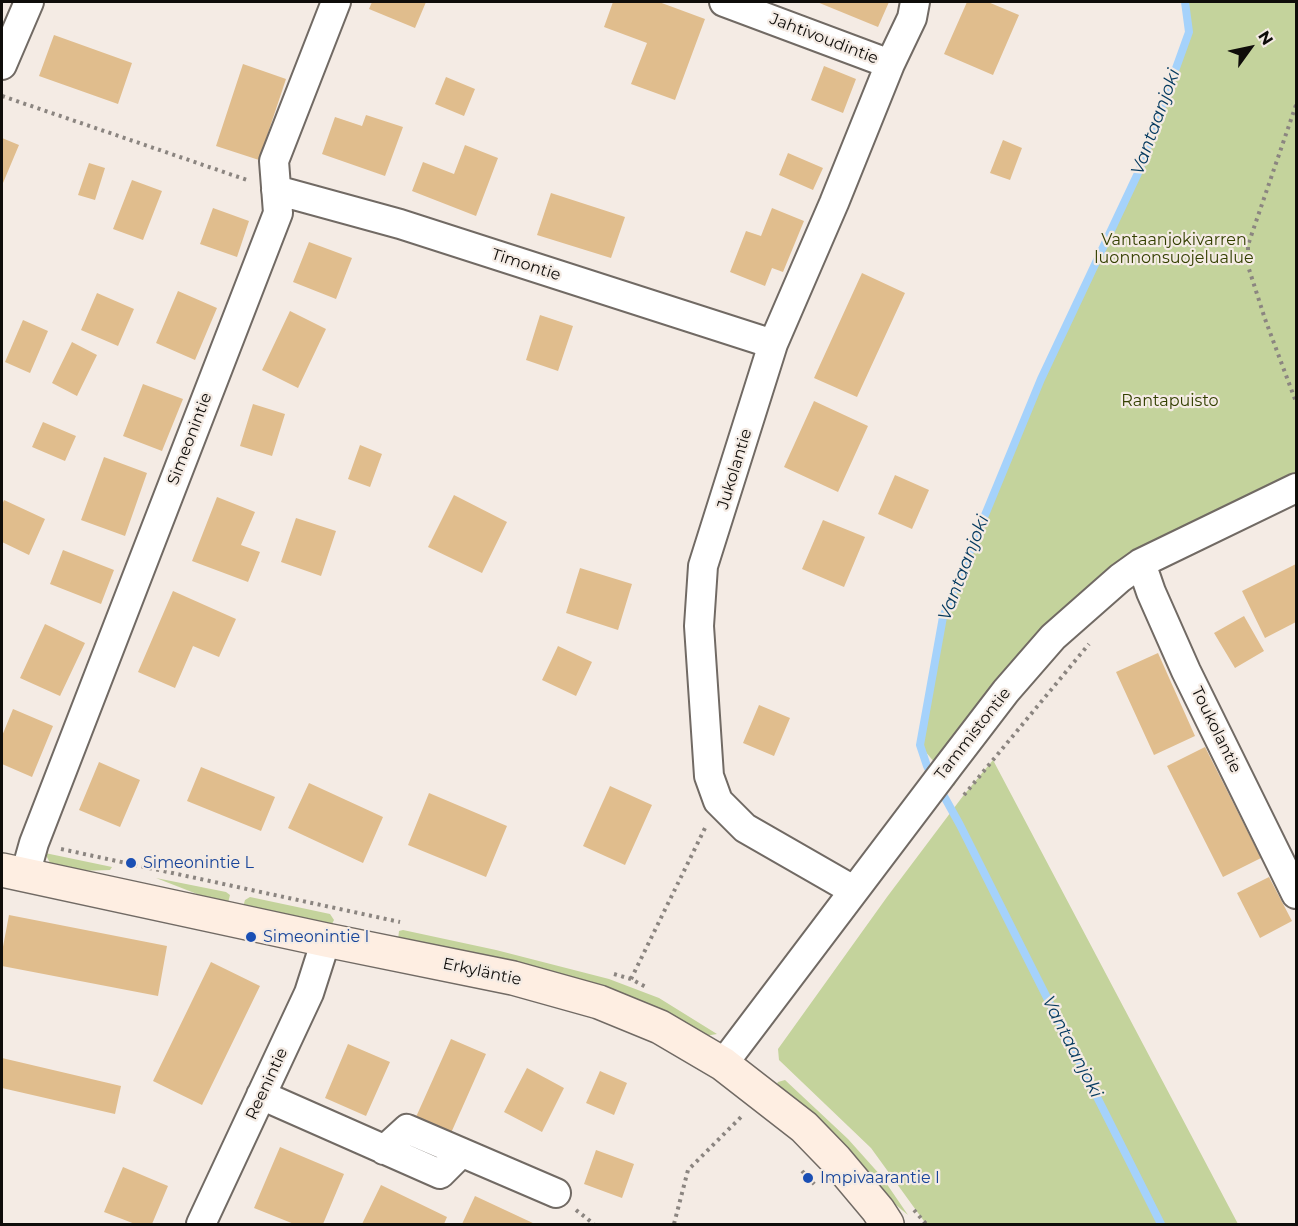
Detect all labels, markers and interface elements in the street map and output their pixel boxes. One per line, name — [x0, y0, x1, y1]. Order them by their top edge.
street label: Jahtivoudintie — [767, 9, 881, 69]
north arrow — [1220, 18, 1280, 78]
text: N — [1254, 27, 1277, 49]
water label: Vantaanjoki — [1127, 66, 1185, 178]
park label: Vantaanjokivarren luonnonsuojelualue — [1094, 230, 1254, 268]
street label: Timontie — [489, 245, 563, 285]
street label: Simeonintie — [164, 390, 216, 488]
park label: Rantapuisto — [1121, 391, 1219, 411]
street label: Jukolantie — [714, 426, 756, 512]
water label: Vantaanjoki — [934, 512, 994, 624]
street label: Tammistontie — [931, 684, 1015, 784]
street label: Toukolantie — [1187, 684, 1245, 776]
place label: Simeonintie L — [143, 853, 254, 873]
marker: Simeonintie L — [124, 856, 138, 870]
place label: Simeonintie I — [263, 927, 369, 947]
marker: Simeonintie I — [244, 930, 258, 944]
street label: Erkyläntie — [441, 954, 523, 990]
water label: Vantaanjoki — [1037, 993, 1107, 1101]
street label: Reenintie — [242, 1045, 292, 1123]
place label: Impivaarantie I — [820, 1168, 940, 1188]
marker: Impivaarantie I — [801, 1171, 815, 1185]

